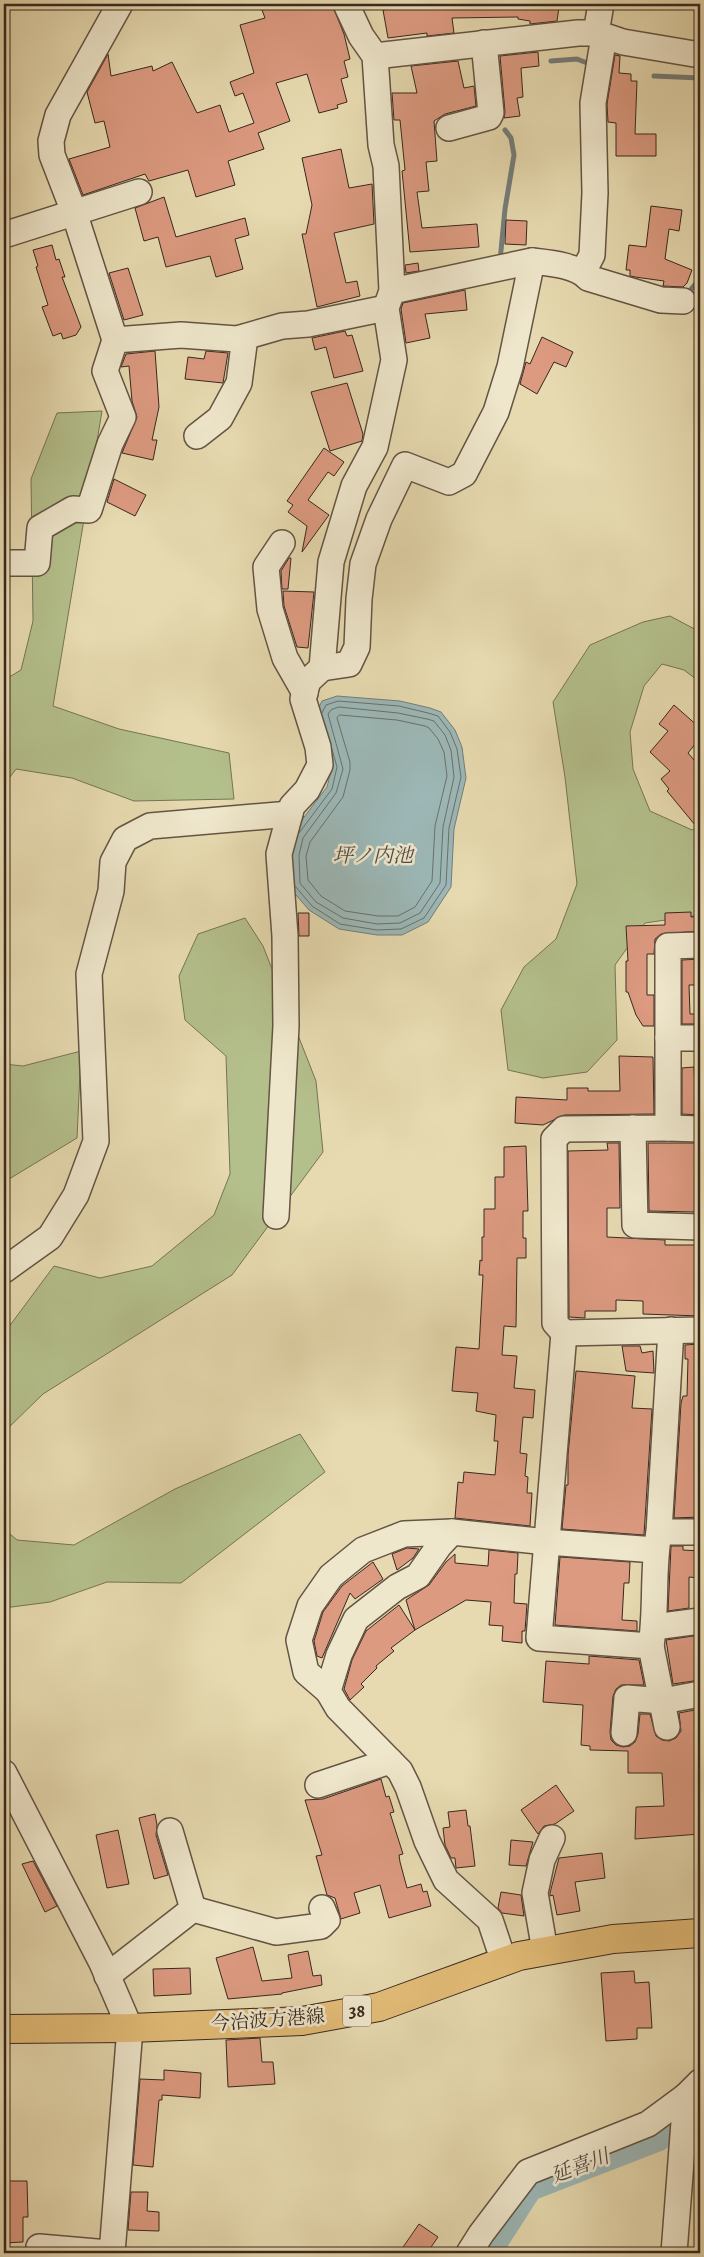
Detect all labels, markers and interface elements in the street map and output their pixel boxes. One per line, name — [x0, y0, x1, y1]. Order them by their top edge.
water label: 坪ノ内池 — [333, 842, 415, 869]
road number: 38 — [343, 1995, 371, 2026]
street label: 今治波方港線 — [210, 2003, 326, 2037]
water label: 延喜川 — [547, 2142, 615, 2189]

